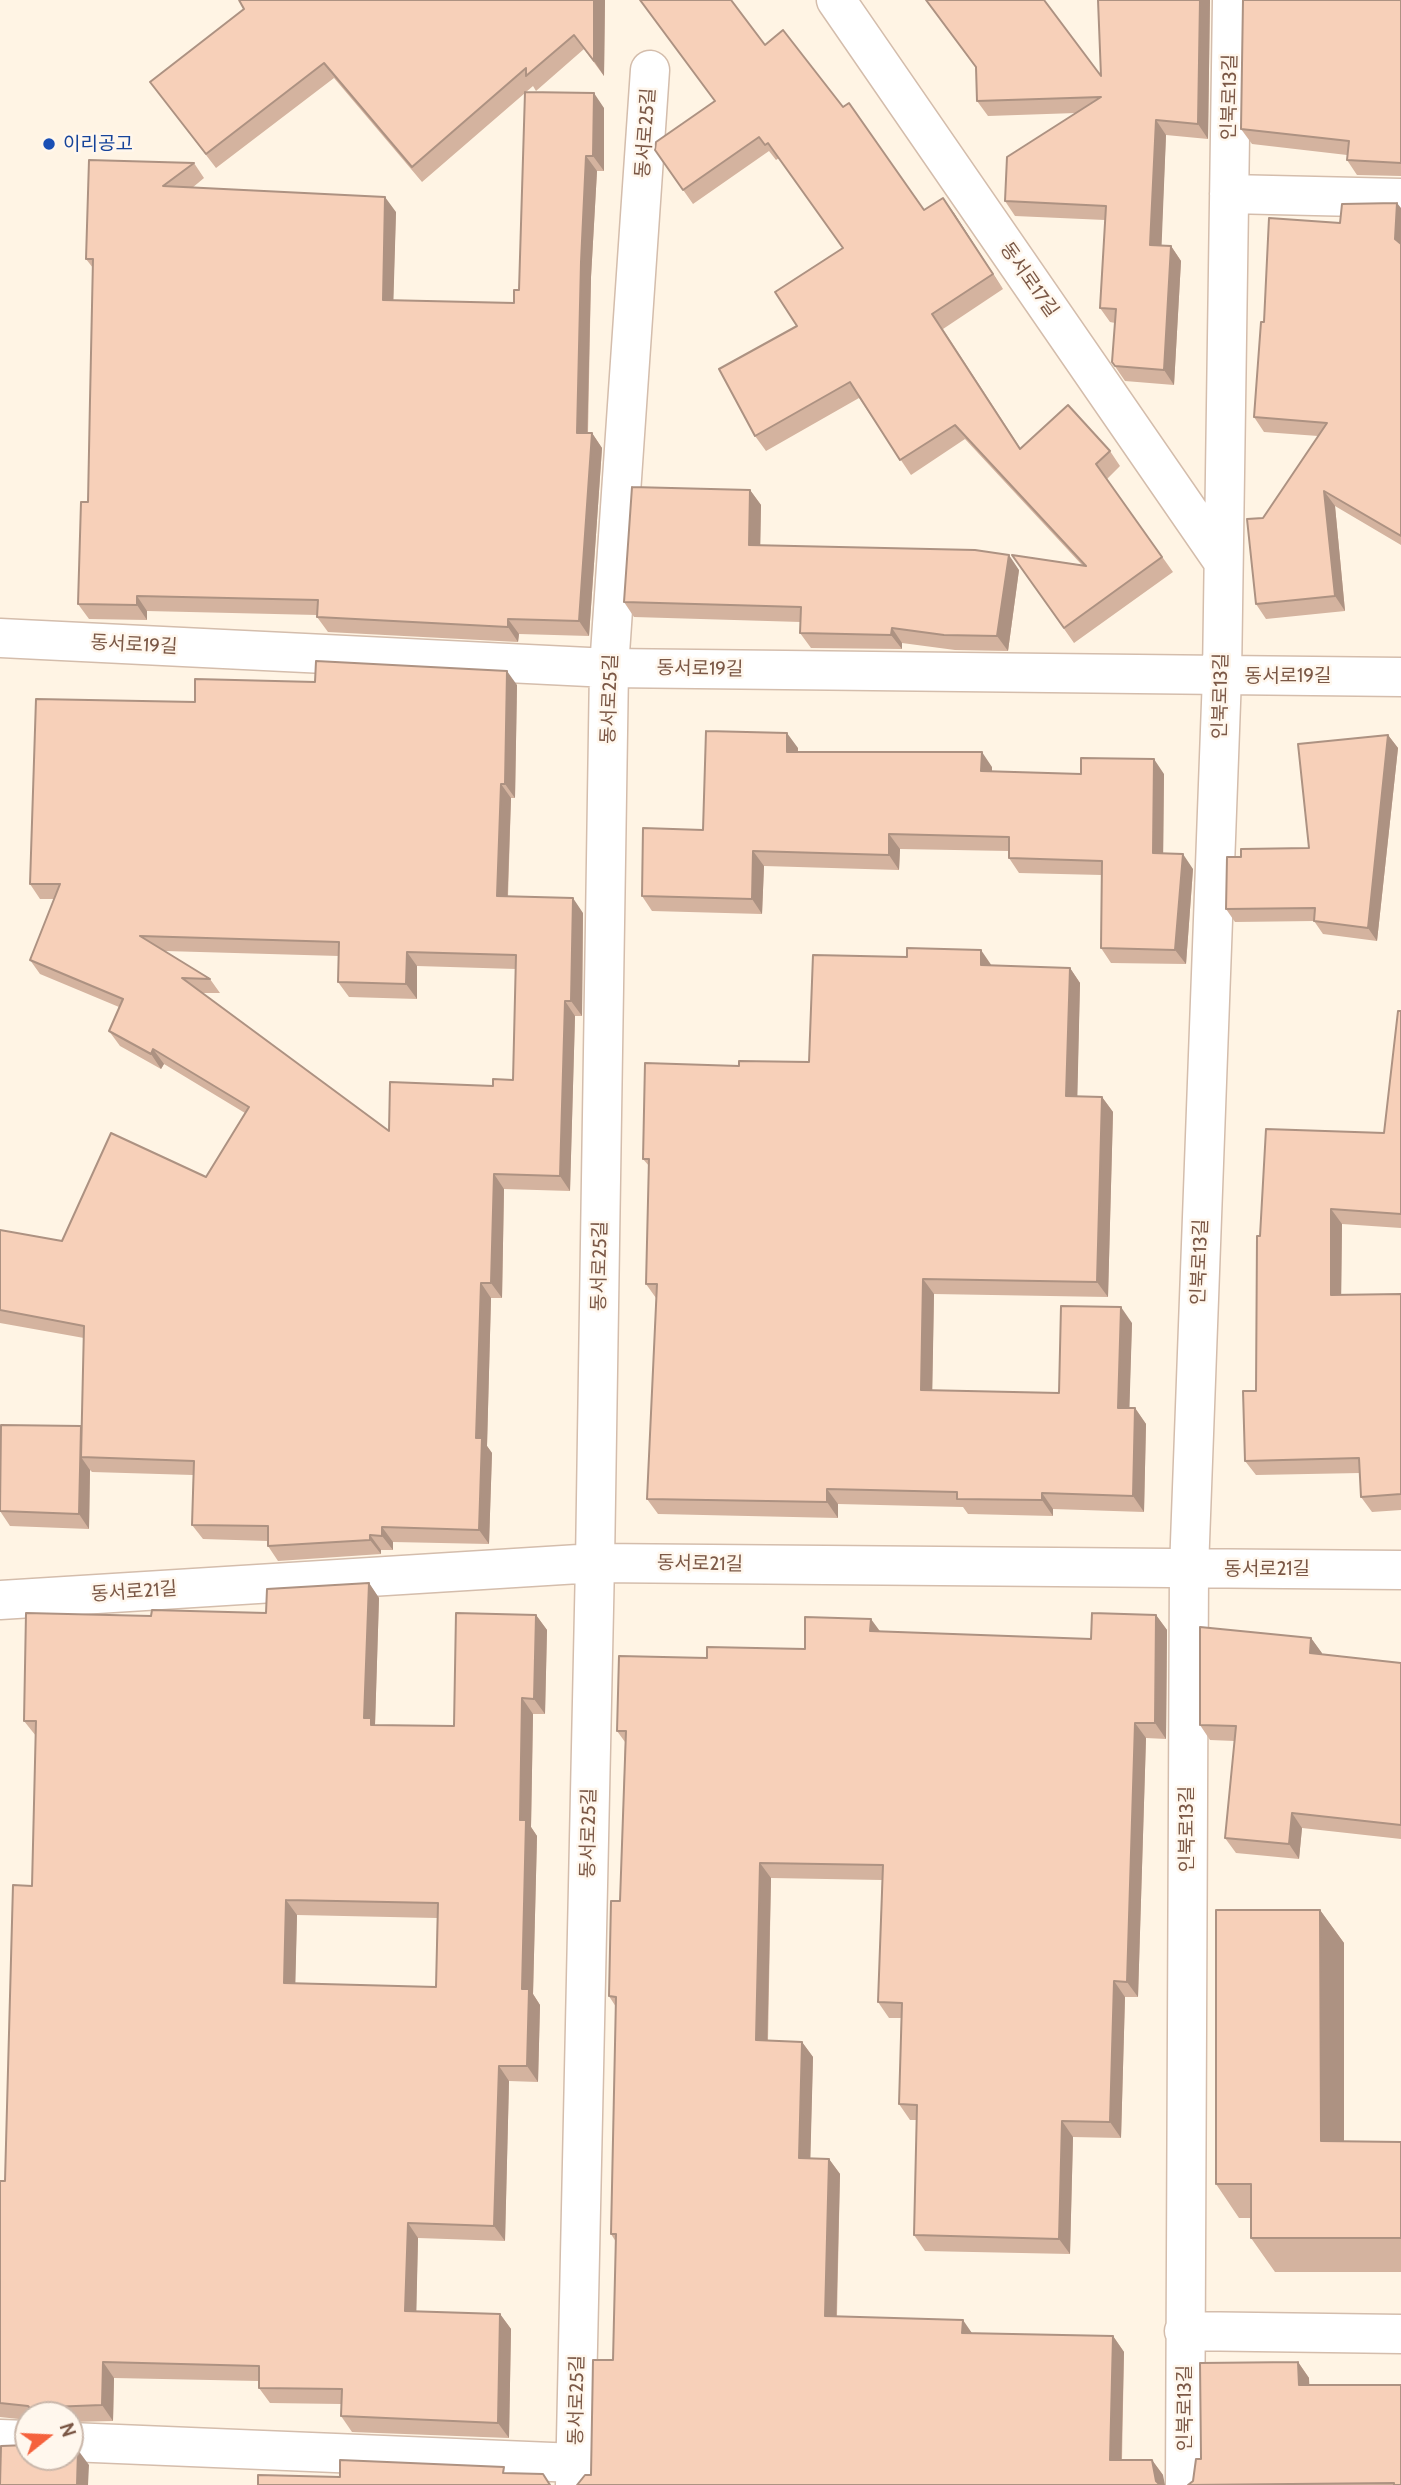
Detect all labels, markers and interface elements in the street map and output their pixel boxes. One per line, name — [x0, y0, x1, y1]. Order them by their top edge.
street label: 인북로13길 — [1218, 54, 1242, 140]
street label: 동서로25길 — [631, 87, 661, 179]
place label: 이리공고 — [63, 133, 133, 155]
marker: 이리공고 — [41, 136, 57, 152]
street label: 동서로17길 — [995, 238, 1063, 322]
street label: 동서로19길 — [90, 631, 178, 659]
street label: 인북로13길 — [1209, 653, 1233, 739]
street label: 동서로25길 — [597, 654, 623, 744]
street label: 동서로19길 — [656, 657, 744, 681]
street label: 동서로19길 — [1245, 665, 1331, 687]
street label: 인북로13길 — [1187, 1218, 1213, 1306]
street label: 동서로25길 — [588, 1221, 612, 1311]
street label: 동서로21길 — [657, 1552, 743, 1576]
street label: 동서로21길 — [1224, 1558, 1310, 1580]
street label: 동서로21길 — [90, 1578, 178, 1606]
street label: 인북로13길 — [1176, 1786, 1198, 1872]
street label: 동서로25길 — [577, 1788, 601, 1878]
street label: 동서로25길 — [565, 2355, 589, 2445]
street label: 인북로13길 — [1174, 2365, 1196, 2451]
north arrow — [14, 2401, 84, 2471]
text: N — [55, 2420, 81, 2440]

